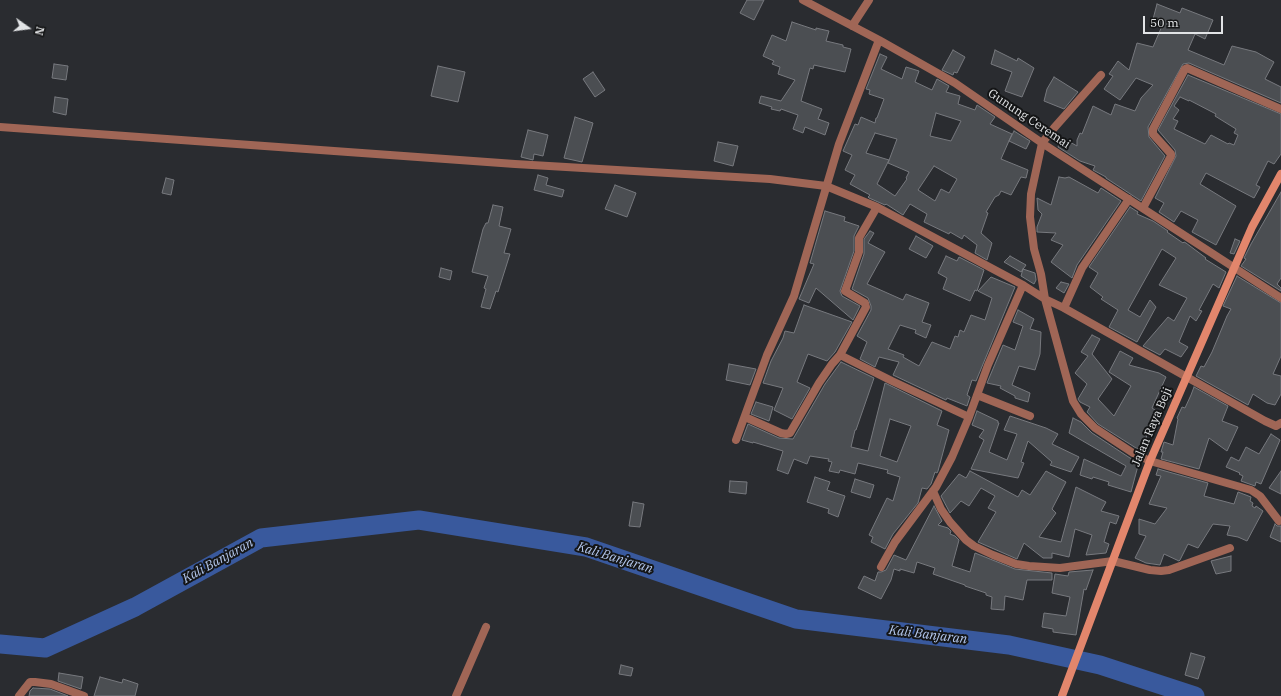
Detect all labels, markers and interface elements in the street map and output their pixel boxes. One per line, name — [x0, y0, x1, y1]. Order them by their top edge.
north arrow — [8, 8, 48, 48]
scale bar — [1145, 8, 1225, 34]
text: 50 m — [1150, 15, 1179, 30]
text: N — [32, 25, 47, 37]
street label: Gunung Ceremai — [985, 86, 1073, 152]
street label: Jalan Raya Beji — [1129, 385, 1175, 469]
water label: Kali Banjaran — [180, 535, 256, 587]
water label: Kali Banjaran — [575, 539, 655, 577]
water label: Kali Banjaran — [888, 622, 968, 648]

